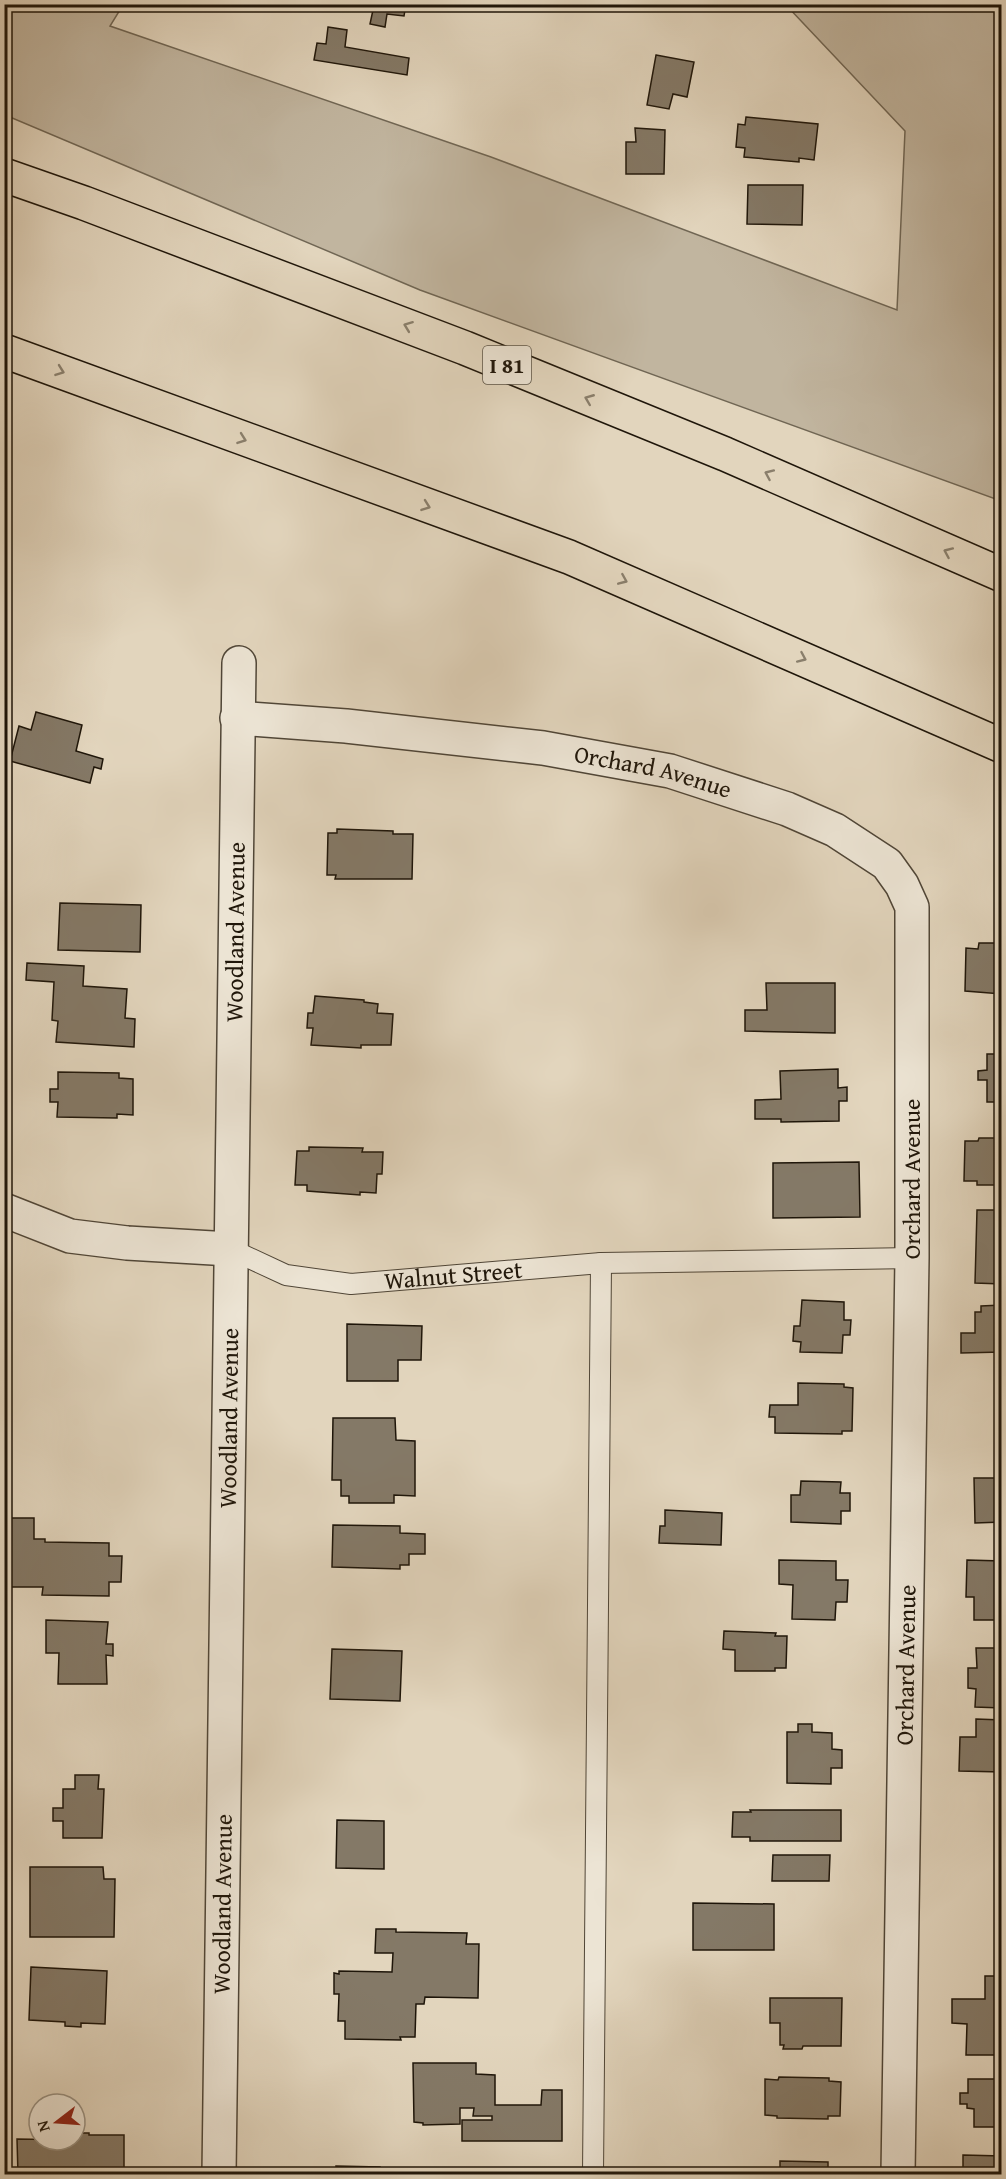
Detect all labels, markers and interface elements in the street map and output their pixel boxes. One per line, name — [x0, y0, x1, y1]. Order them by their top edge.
one-way arrow — [403, 321, 414, 334]
road number: I 81 — [483, 346, 531, 384]
one-way arrow — [53, 364, 64, 376]
one-way arrow — [585, 394, 596, 406]
one-way arrow — [236, 432, 247, 444]
one-way arrow — [765, 469, 776, 481]
one-way arrow — [420, 498, 431, 511]
one-way arrow — [943, 547, 954, 559]
one-way arrow — [617, 573, 628, 585]
one-way arrow — [795, 651, 806, 663]
street label: Orchard Avenue — [572, 736, 736, 807]
street label: Woodland Avenue — [216, 842, 254, 1022]
street label: Orchard Avenue — [894, 1099, 929, 1259]
street label: Walnut Street — [383, 1252, 524, 1298]
street label: Woodland Avenue — [210, 1328, 247, 1508]
street label: Orchard Avenue — [887, 1584, 924, 1746]
street label: Woodland Avenue — [203, 1814, 241, 1994]
north arrow — [27, 2092, 87, 2152]
text: N — [30, 2117, 56, 2135]

